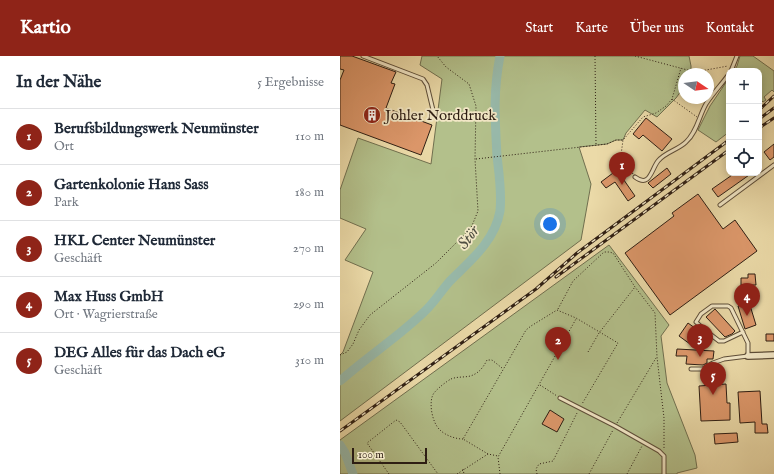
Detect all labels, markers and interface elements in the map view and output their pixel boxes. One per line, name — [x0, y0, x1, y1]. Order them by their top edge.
text: Kartio — [20, 16, 71, 40]
text: Start — [525, 19, 553, 37]
text: Karte — [575, 19, 608, 37]
text: Über uns — [630, 19, 684, 37]
text: Kontakt — [706, 19, 754, 37]
north arrow — [678, 68, 714, 104]
map controls — [726, 68, 762, 176]
button: + — [726, 68, 762, 104]
text: In der Nähe — [16, 72, 101, 93]
text: 5 Ergebnisse — [257, 74, 324, 91]
button: − — [726, 104, 762, 140]
building icon: Johler Norddruck — [362, 105, 382, 125]
place label: Johler Norddruck — [383, 106, 497, 125]
text: Berufsbildungswerk Neumünster — [54, 119, 259, 138]
text: 1 — [27, 128, 31, 145]
text: 110 m — [295, 128, 324, 145]
text: Ort — [54, 138, 74, 155]
button: locate — [726, 140, 762, 176]
pin: 1 — [609, 152, 635, 185]
text: Gartenkolonie Hans Sass — [54, 175, 209, 194]
text: 2 — [26, 184, 32, 201]
text: 180 m — [295, 184, 324, 201]
text: Park — [54, 194, 79, 211]
your location — [540, 214, 560, 234]
water label: Stör — [454, 221, 485, 254]
text: HKL Center Neumünster — [54, 231, 215, 250]
text: 3 — [27, 240, 31, 257]
text: 270 m — [293, 240, 324, 257]
text: Geschäft — [54, 250, 102, 267]
pin: 4 — [734, 283, 760, 316]
text: Max Huss GmbH — [54, 287, 164, 306]
text: 4 — [26, 296, 32, 313]
text: 290 m — [293, 296, 324, 313]
text: Ort · Wagrierstraße — [54, 306, 158, 323]
pin: 3 — [687, 324, 713, 357]
pin: 2 — [545, 327, 571, 360]
text: DEG Alles für das Dach eG — [54, 343, 225, 362]
text: 5 — [27, 352, 31, 369]
text: 310 m — [295, 352, 324, 369]
text: Geschäft — [54, 362, 102, 379]
pin: 5 — [700, 362, 726, 395]
scale bar — [352, 446, 427, 465]
text: 100 m — [358, 448, 384, 462]

